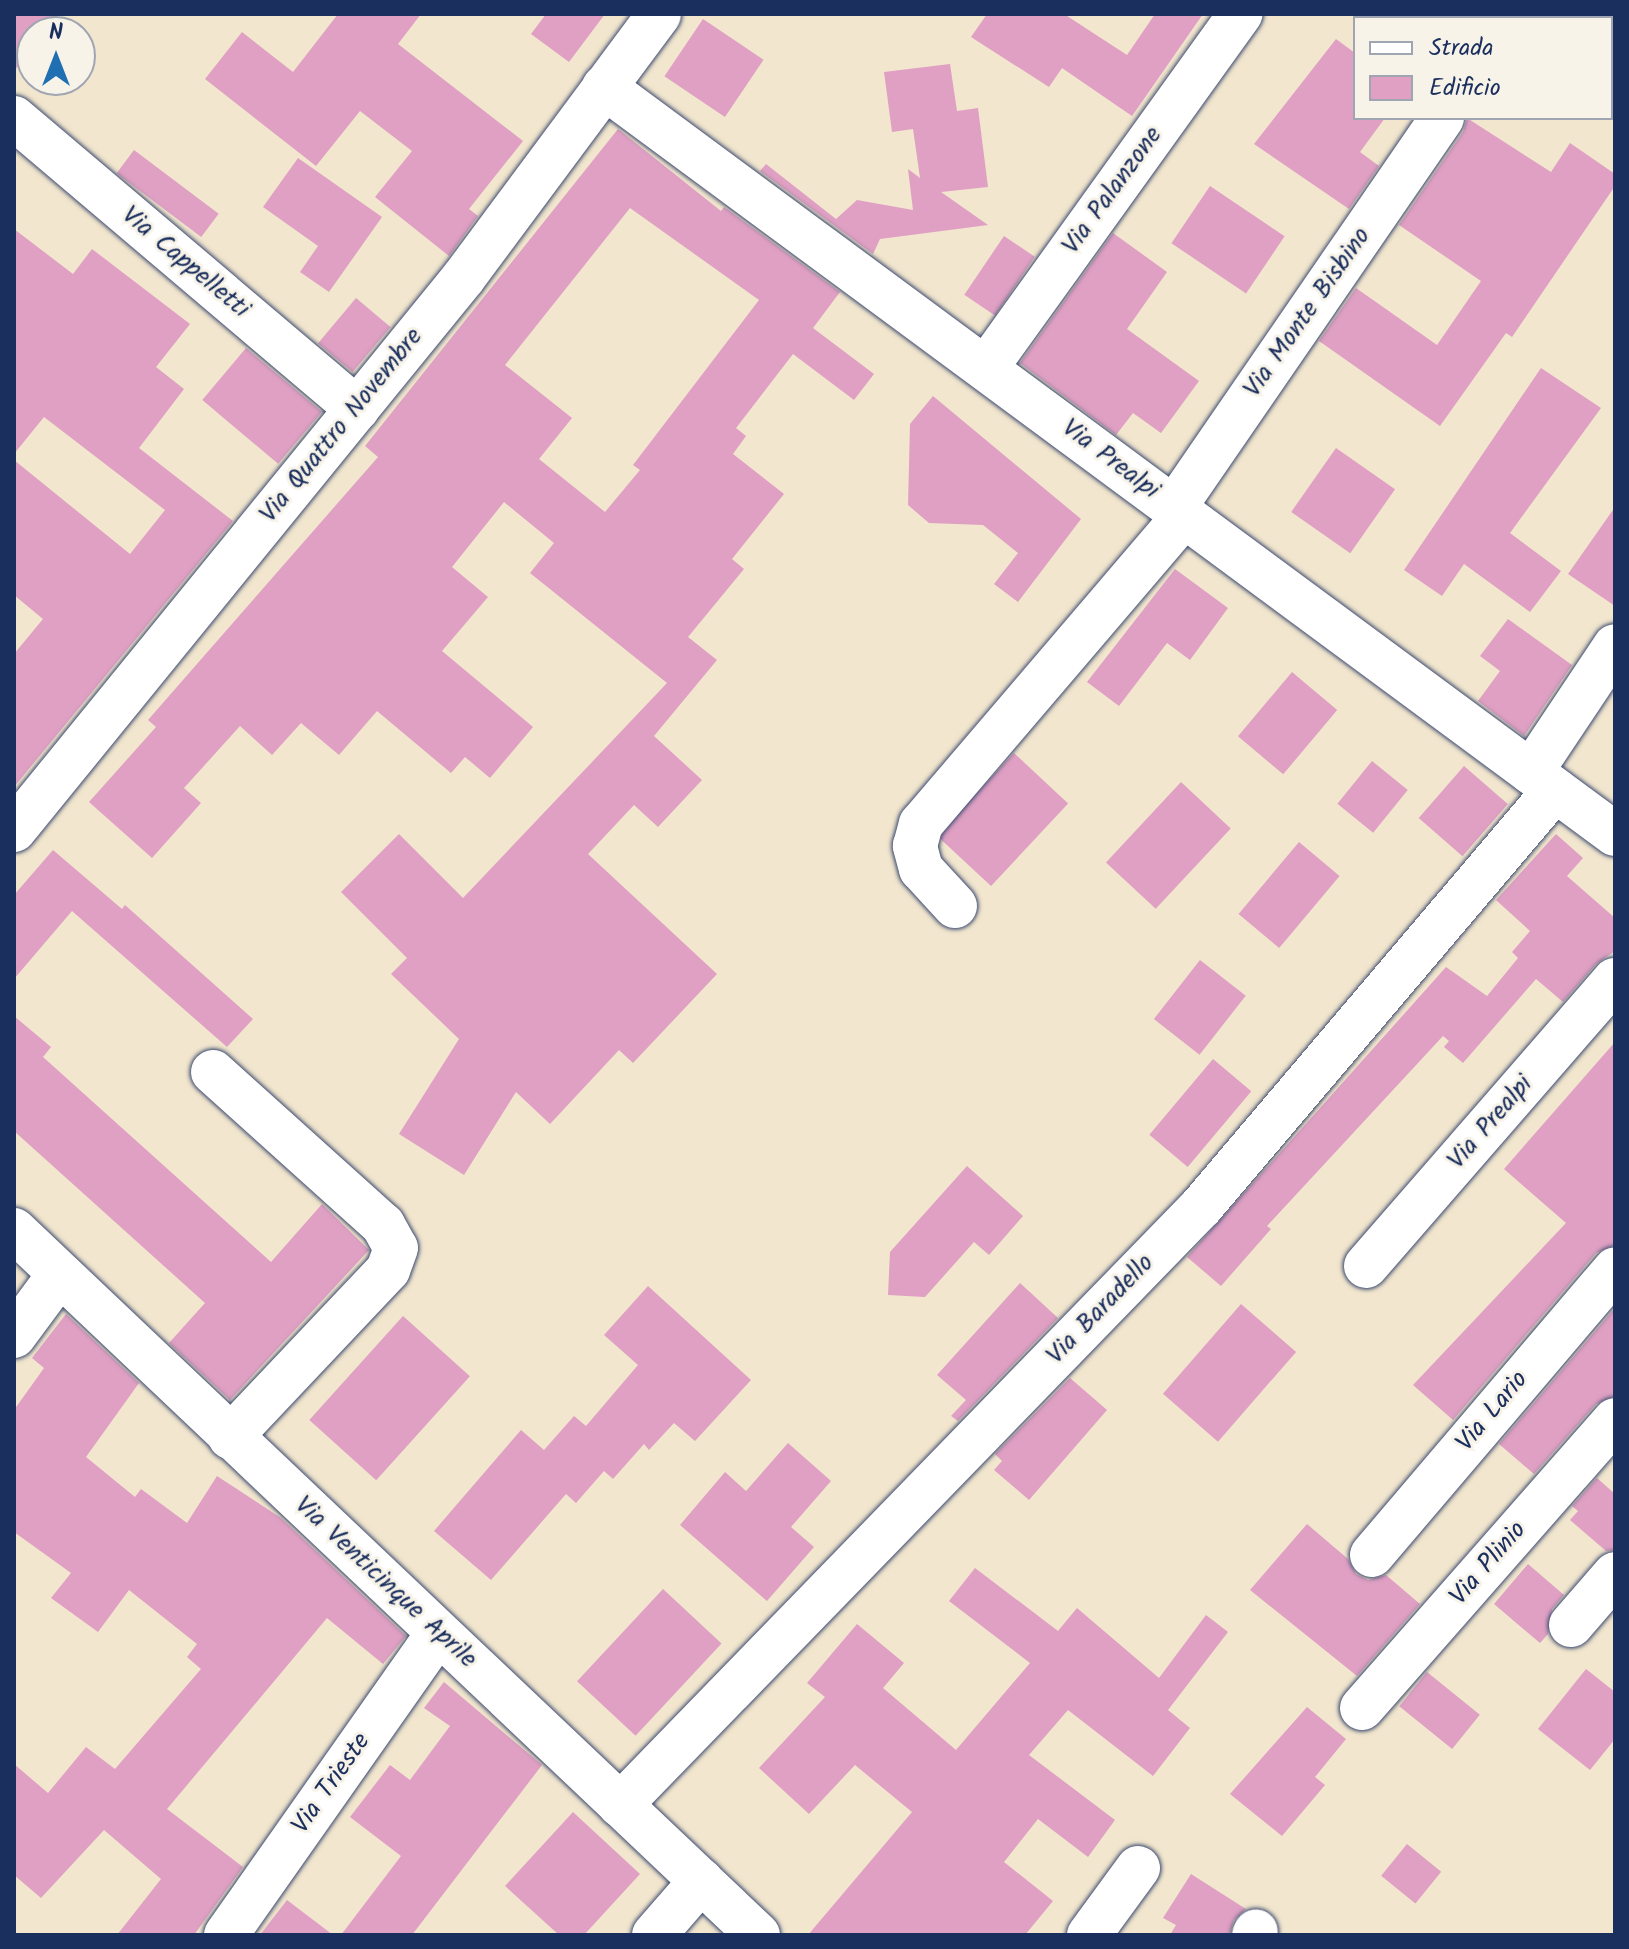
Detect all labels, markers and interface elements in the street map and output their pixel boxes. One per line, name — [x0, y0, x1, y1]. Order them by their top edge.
north arrow — [16, 16, 96, 96]
text: N — [49, 16, 63, 51]
legend — [1353, 16, 1613, 120]
text: Strada — [1429, 29, 1493, 68]
text: Edificio — [1429, 69, 1501, 108]
street label: Via Palanzone — [1056, 121, 1170, 261]
street label: Via Cappelletti — [115, 200, 255, 326]
street label: Via Monte Bisbino — [1238, 222, 1378, 404]
street label: Via Quattro Novembre — [254, 322, 430, 530]
street label: Via Prealpi — [1055, 413, 1165, 507]
street label: Via Prealpi — [1442, 1070, 1540, 1176]
street label: Via Baradello — [1041, 1248, 1161, 1372]
street label: Via Lario — [1450, 1365, 1536, 1459]
street label: Via Venticinque Aprile — [287, 1490, 483, 1676]
street label: Via Plinio — [1444, 1516, 1534, 1612]
street label: Via Trieste — [286, 1728, 378, 1840]

